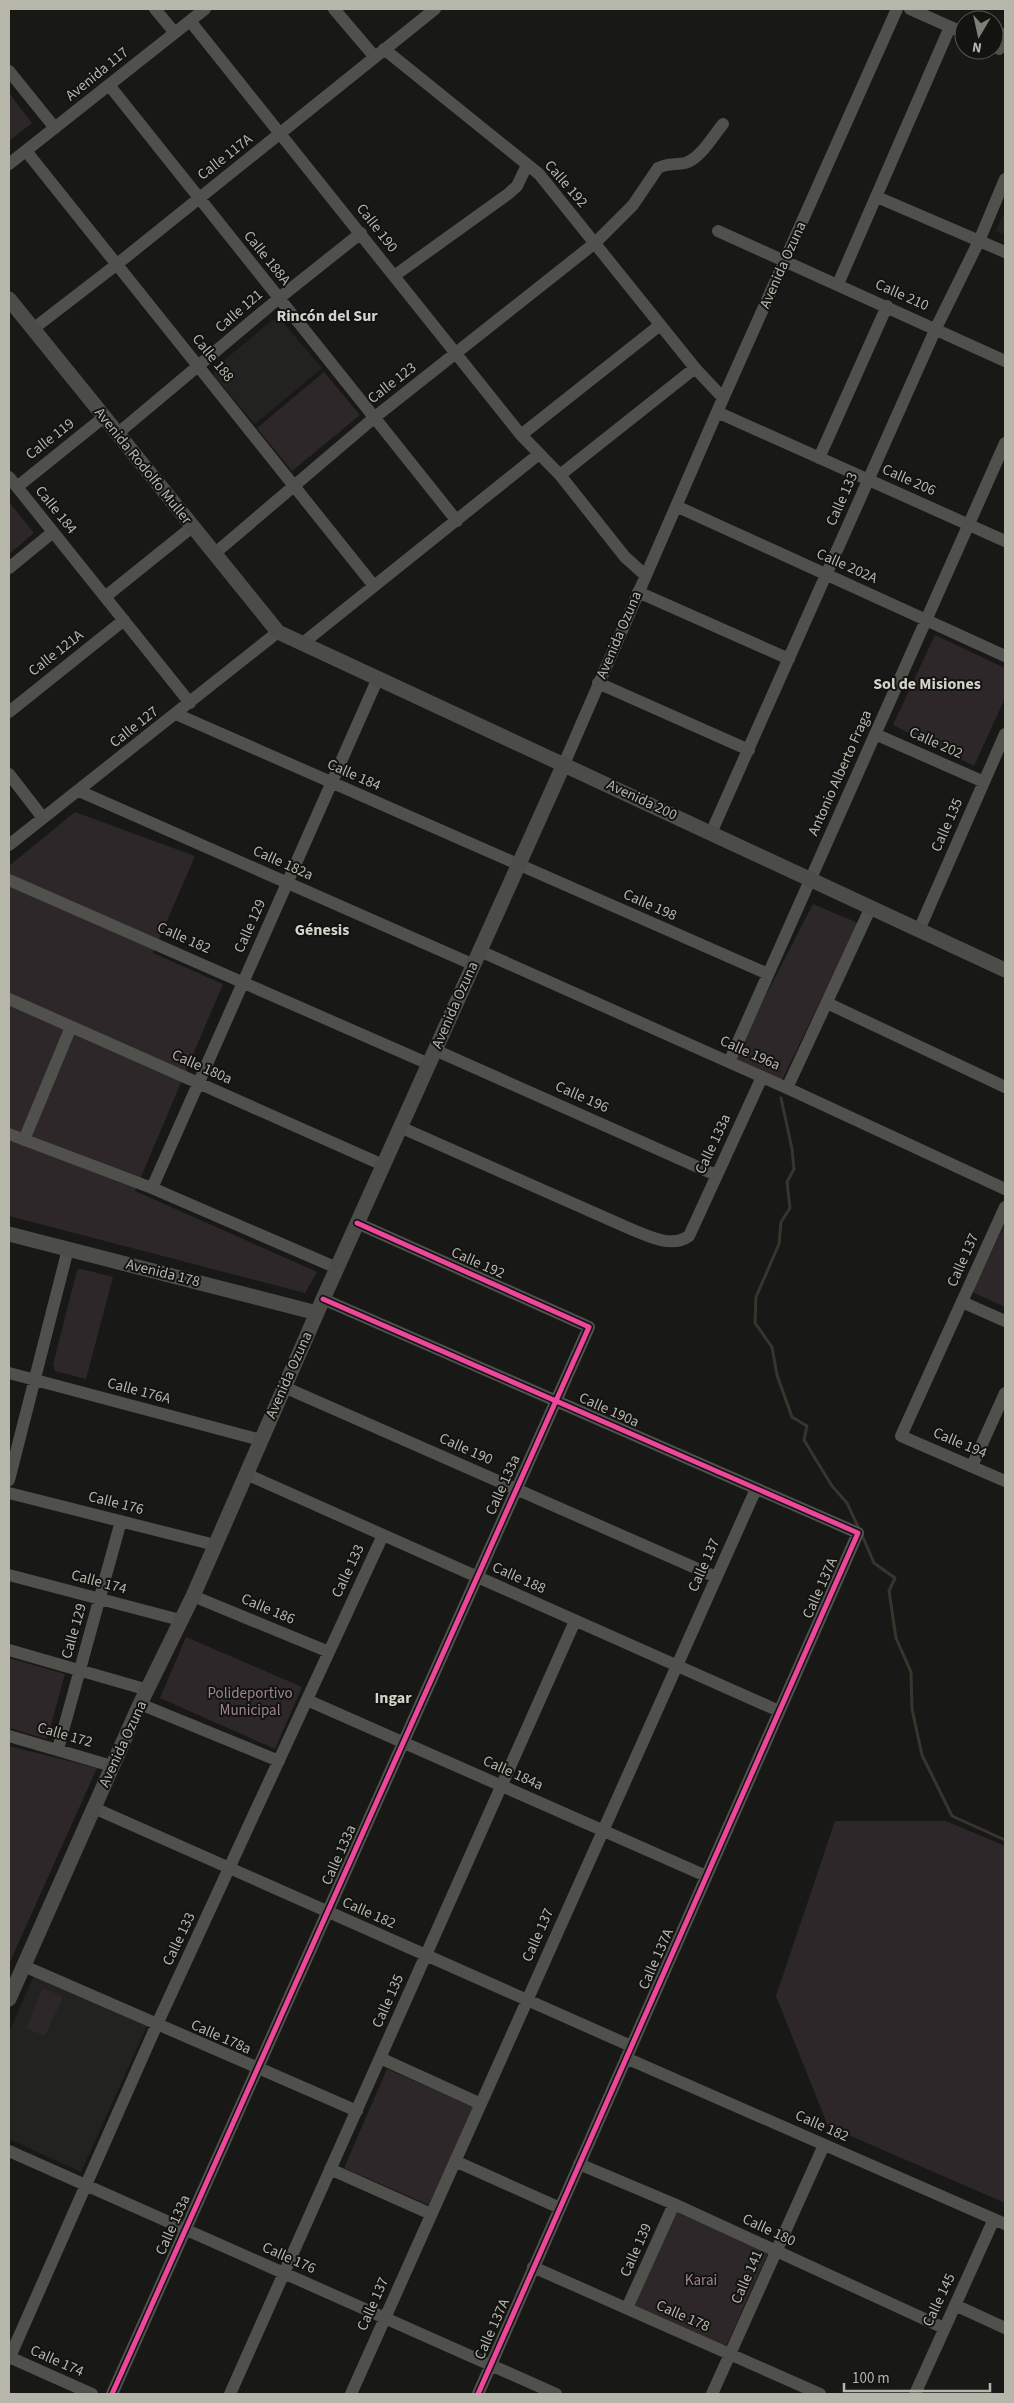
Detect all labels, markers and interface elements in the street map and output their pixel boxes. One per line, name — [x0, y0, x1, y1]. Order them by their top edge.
north arrow — [954, 10, 1004, 60]
text: N — [971, 36, 983, 57]
street label: Avenida 117 — [61, 42, 133, 106]
street label: Calle 117A — [193, 128, 258, 185]
street label: Calle 192 — [540, 156, 592, 212]
street label: Calle 190 — [351, 199, 403, 257]
street label: Avenida Ozuna — [754, 218, 812, 312]
street label: Calle 188A — [238, 226, 296, 290]
street label: Calle 210 — [872, 274, 932, 316]
street label: Calle 121 — [211, 285, 267, 337]
district label: Rincón del Sur — [276, 305, 378, 327]
street label: Calle 188 — [187, 329, 239, 387]
street label: Calle 123 — [363, 357, 421, 409]
street label: Avenida Rodolfo Muller — [89, 403, 197, 529]
street label: Calle 119 — [21, 413, 79, 465]
street label: Calle 206 — [879, 459, 939, 501]
street label: Calle 133 — [821, 469, 863, 529]
street label: Calle 184 — [30, 481, 82, 539]
street label: Calle 202A — [813, 543, 882, 589]
street label: Avenida Ozuna — [591, 588, 647, 682]
street label: Calle 121A — [24, 624, 89, 681]
district label: Sol de Misiones — [873, 673, 981, 695]
street label: Calle 127 — [105, 701, 163, 753]
street label: Antonio Alberto Fraga — [803, 707, 877, 839]
street label: Calle 202 — [906, 722, 966, 764]
street label: Calle 184 — [324, 754, 385, 796]
street label: Avenida 200 — [603, 775, 681, 825]
street label: Calle 135 — [926, 795, 968, 855]
street label: Calle 182a — [249, 840, 317, 886]
street label: Calle 198 — [620, 884, 680, 926]
street label: Calle 129 — [229, 896, 271, 956]
street label: Calle 182 — [154, 917, 214, 959]
district label: Génesis — [295, 919, 349, 941]
street label: Avenida Ozuna — [426, 958, 484, 1052]
street label: Calle 196a — [716, 1030, 784, 1076]
street label: Calle 180a — [168, 1044, 236, 1090]
street label: Calle 196 — [552, 1076, 612, 1118]
street label: Calle 133a — [690, 1110, 736, 1178]
street label: Calle 137 — [942, 1230, 984, 1290]
street label: Calle 192 — [448, 1242, 508, 1284]
street label: Avenida 178 — [124, 1254, 202, 1292]
street label: Avenida Ozuna — [260, 1328, 318, 1422]
street label: Calle 176A — [105, 1372, 174, 1410]
street label: Calle 190a — [575, 1387, 643, 1433]
street label: Calle 194 — [930, 1422, 991, 1464]
street label: Calle 190 — [436, 1428, 496, 1470]
street label: Calle 133a — [480, 1451, 526, 1519]
street label: Calle 176 — [86, 1486, 146, 1520]
street label: Calle 137 — [683, 1535, 725, 1595]
street label: Calle 133 — [327, 1541, 369, 1601]
street label: Calle 137A — [797, 1553, 843, 1622]
street label: Calle 188 — [489, 1557, 549, 1599]
street label: Calle 174 — [69, 1565, 130, 1600]
street label: Calle 186 — [238, 1588, 298, 1630]
street label: Calle 129 — [56, 1601, 92, 1661]
park label: Polideportivo Municipal — [207, 1683, 293, 1721]
district label: Ingar — [374, 1687, 412, 1709]
street label: Avenida Ozuna — [94, 1697, 152, 1791]
street label: Calle 172 — [35, 1717, 95, 1753]
street label: Calle 184a — [479, 1750, 547, 1796]
street label: Calle 133a — [316, 1821, 362, 1889]
street label: Calle 182 — [339, 1892, 399, 1934]
street label: Calle 137 — [517, 1905, 559, 1965]
street label: Calle 133 — [158, 1909, 200, 1969]
street label: Calle 137A — [633, 1924, 679, 1993]
street label: Calle 135 — [367, 1971, 409, 2031]
street label: Calle 178a — [187, 2014, 255, 2060]
street label: Calle 182 — [792, 2105, 852, 2147]
street label: Calle 133a — [150, 2191, 196, 2259]
street label: Calle 180 — [739, 2209, 799, 2251]
street label: Calle 139 — [615, 2220, 657, 2280]
street label: Calle 176 — [259, 2237, 319, 2279]
street label: Calle 141 — [726, 2247, 768, 2307]
park label: Karai — [685, 2270, 717, 2291]
street label: Calle 145 — [918, 2270, 960, 2330]
street label: Calle 137 — [352, 2274, 394, 2334]
street label: Calle 137A — [469, 2294, 515, 2363]
street label: Calle 178 — [653, 2295, 713, 2337]
street label: Calle 174 — [27, 2340, 88, 2382]
scale bar — [844, 2360, 990, 2392]
text: 100 m — [852, 2368, 890, 2389]

